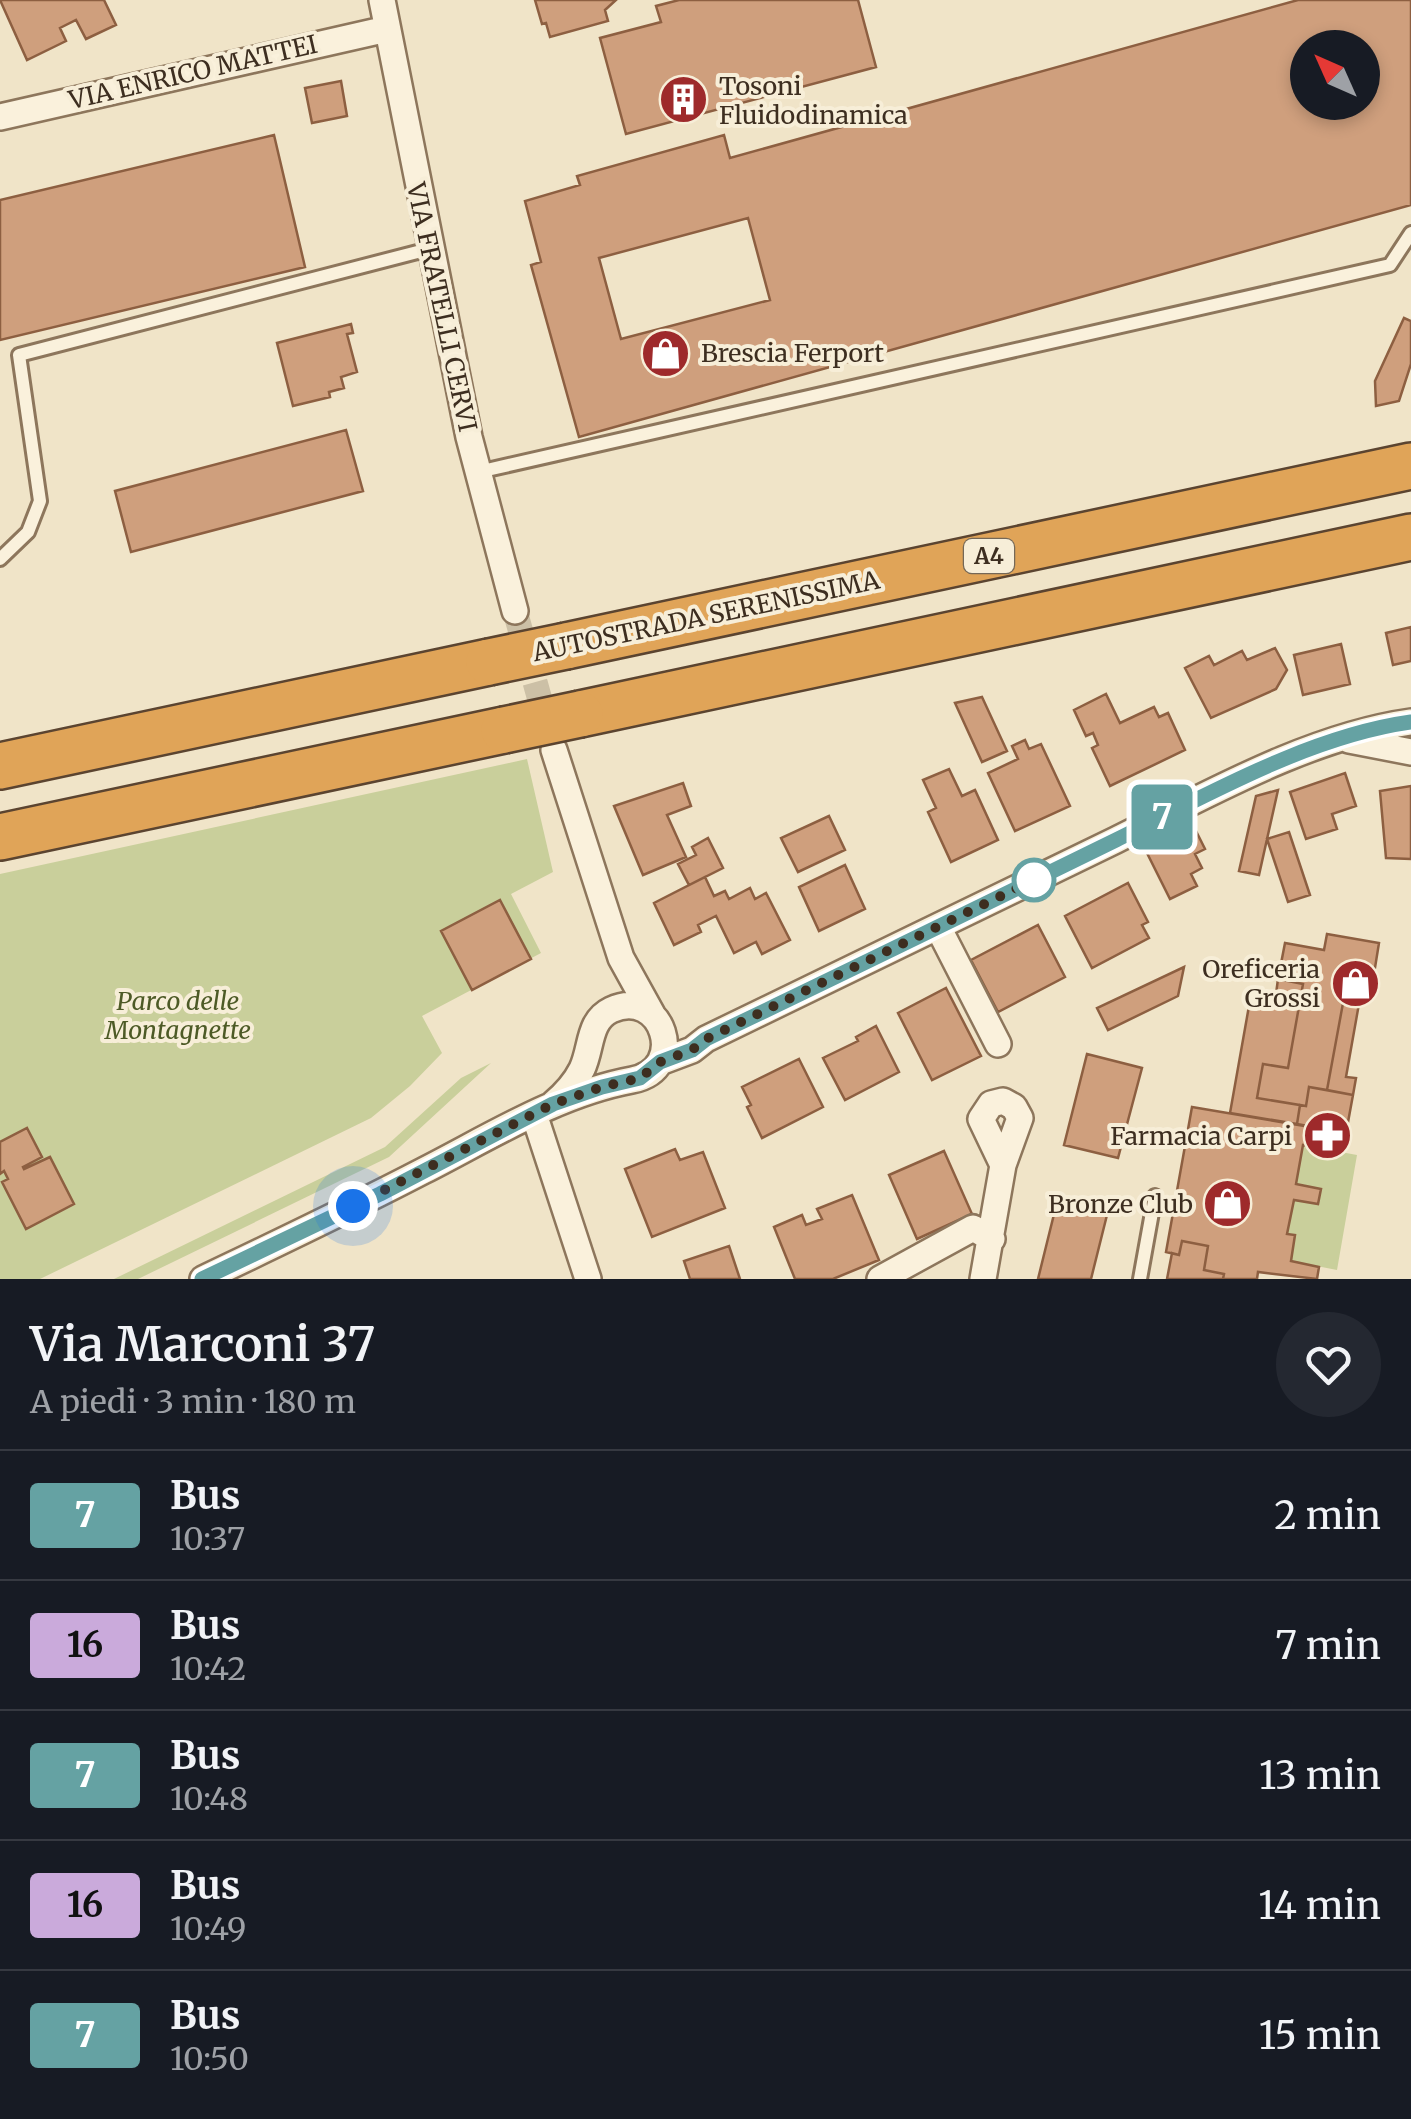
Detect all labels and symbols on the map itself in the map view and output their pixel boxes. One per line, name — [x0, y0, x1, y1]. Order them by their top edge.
street label: VIA ENRICO MATTEI — [65, 28, 320, 116]
north arrow — [1290, 30, 1380, 120]
place label: Tosoni Fluidodinamica — [719, 70, 908, 131]
building icon: Tosoni Fluidodinamica — [658, 74, 710, 126]
street label: VIA FRATELLI CERVI — [400, 179, 484, 435]
shop icon: Brescia Ferport — [640, 327, 692, 379]
place label: Brescia Ferport — [701, 337, 884, 369]
road number: A4 — [964, 539, 1014, 573]
street label: AUTOSTRADA SERENISSIMA — [529, 563, 883, 669]
line badge: 7 — [1130, 784, 1194, 850]
unlabelled marker — [1013, 859, 1055, 901]
place label: Oreficeria Grossi — [1202, 953, 1320, 1014]
shop icon: Oreficeria Grossi — [1329, 957, 1381, 1009]
park label: Parco delle Montagnette — [104, 985, 251, 1046]
pharmacy icon: Farmacia Carpi — [1301, 1110, 1353, 1162]
place label: Farmacia Carpi — [1110, 1120, 1292, 1152]
shop icon: Bronze Club — [1202, 1178, 1254, 1230]
your location — [328, 1181, 378, 1231]
place label: Bronze Club — [1048, 1188, 1193, 1220]

